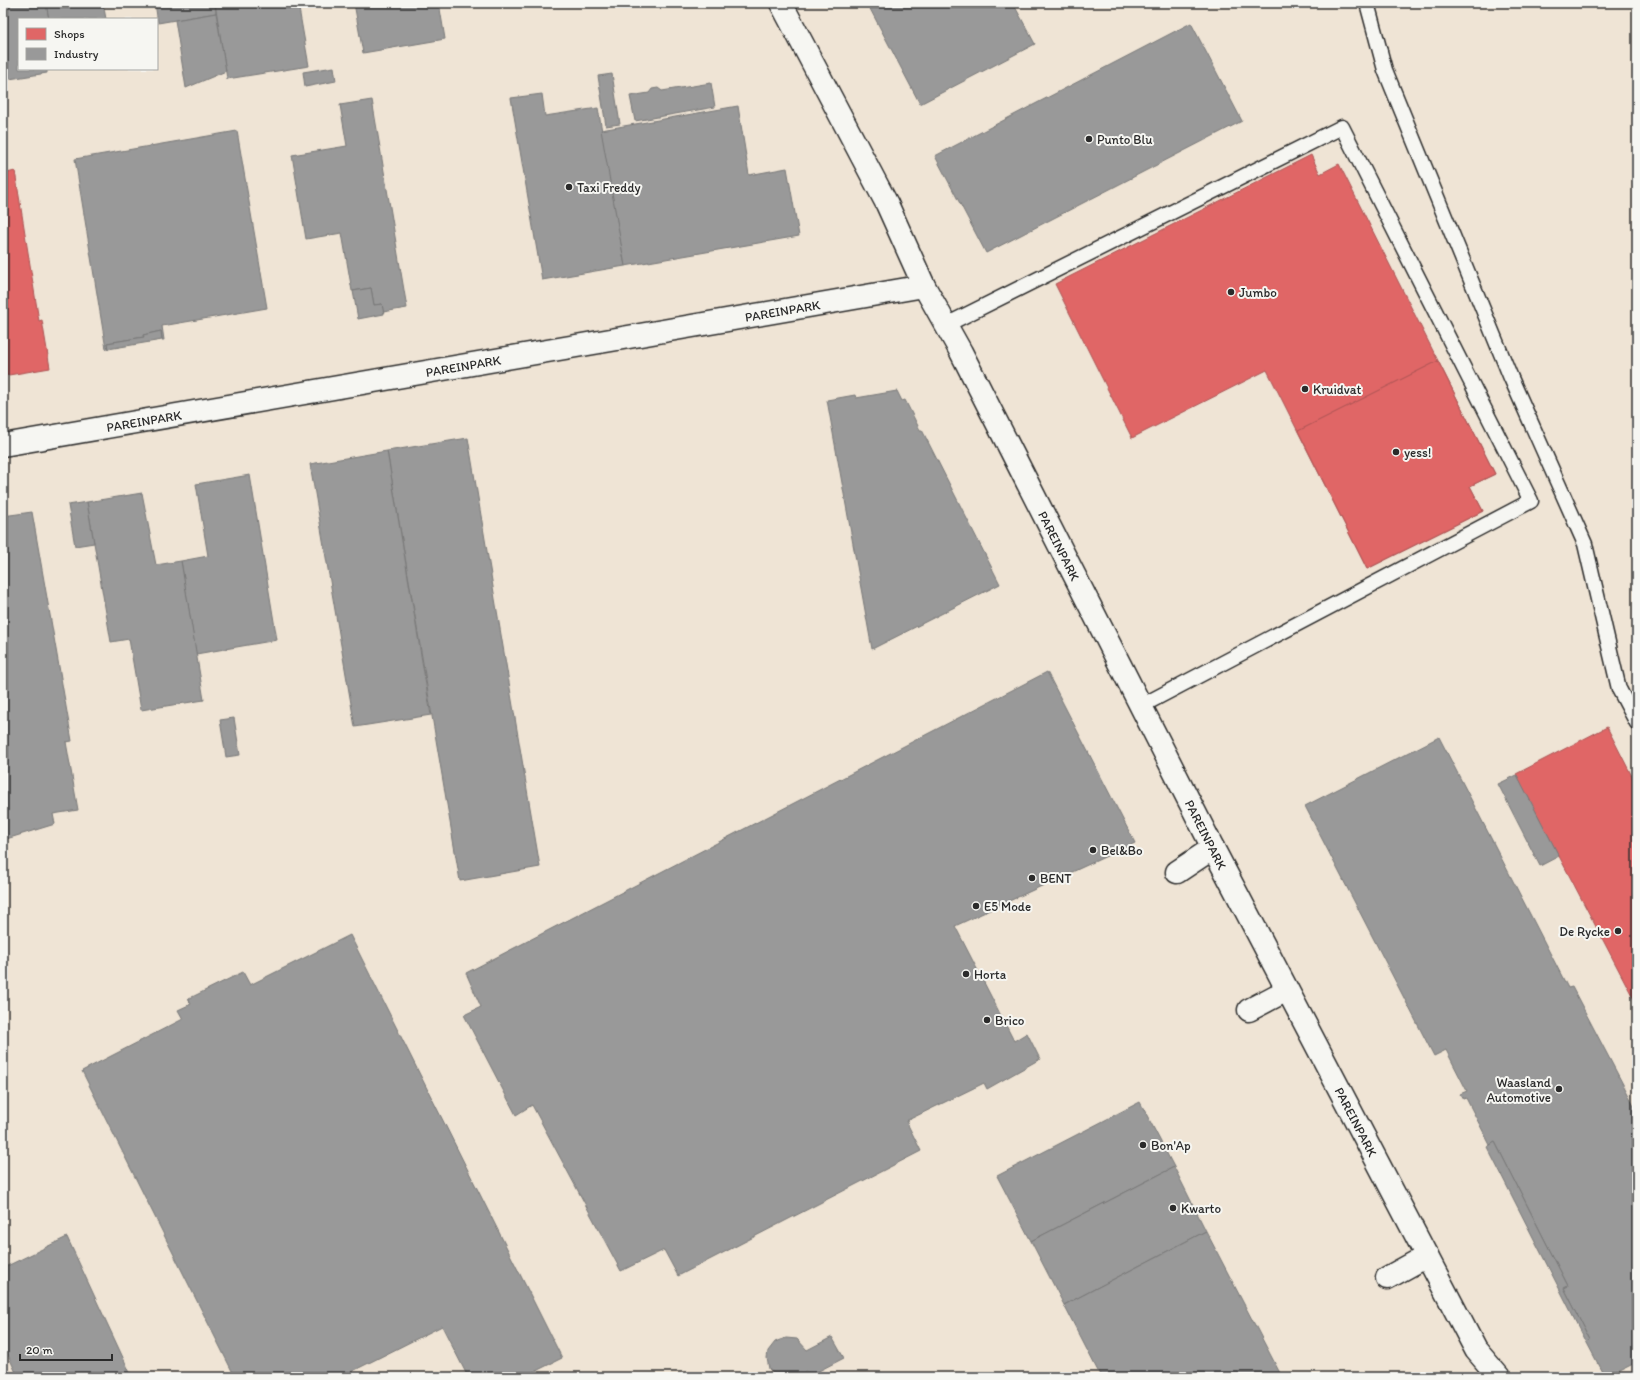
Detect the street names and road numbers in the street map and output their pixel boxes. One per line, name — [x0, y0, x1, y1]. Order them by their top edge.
street label: PAREINPARK — [744, 296, 822, 324]
street label: PAREINPARK — [424, 352, 503, 379]
street label: PAREINPARK — [105, 407, 183, 435]
street label: PAREINPARK — [1035, 508, 1084, 583]
street label: PAREINPARK — [1182, 797, 1231, 872]
street label: PAREINPARK — [1332, 1084, 1381, 1159]

